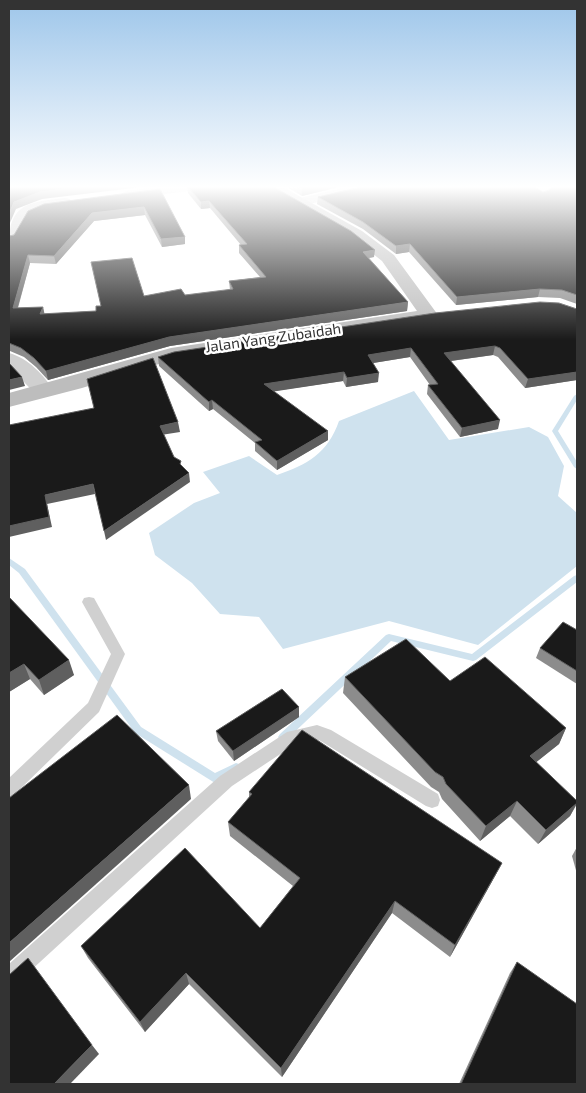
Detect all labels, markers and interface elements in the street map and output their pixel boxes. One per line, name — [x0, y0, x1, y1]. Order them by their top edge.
street label: Jalan Yang Zubaidah — [204, 319, 342, 355]

